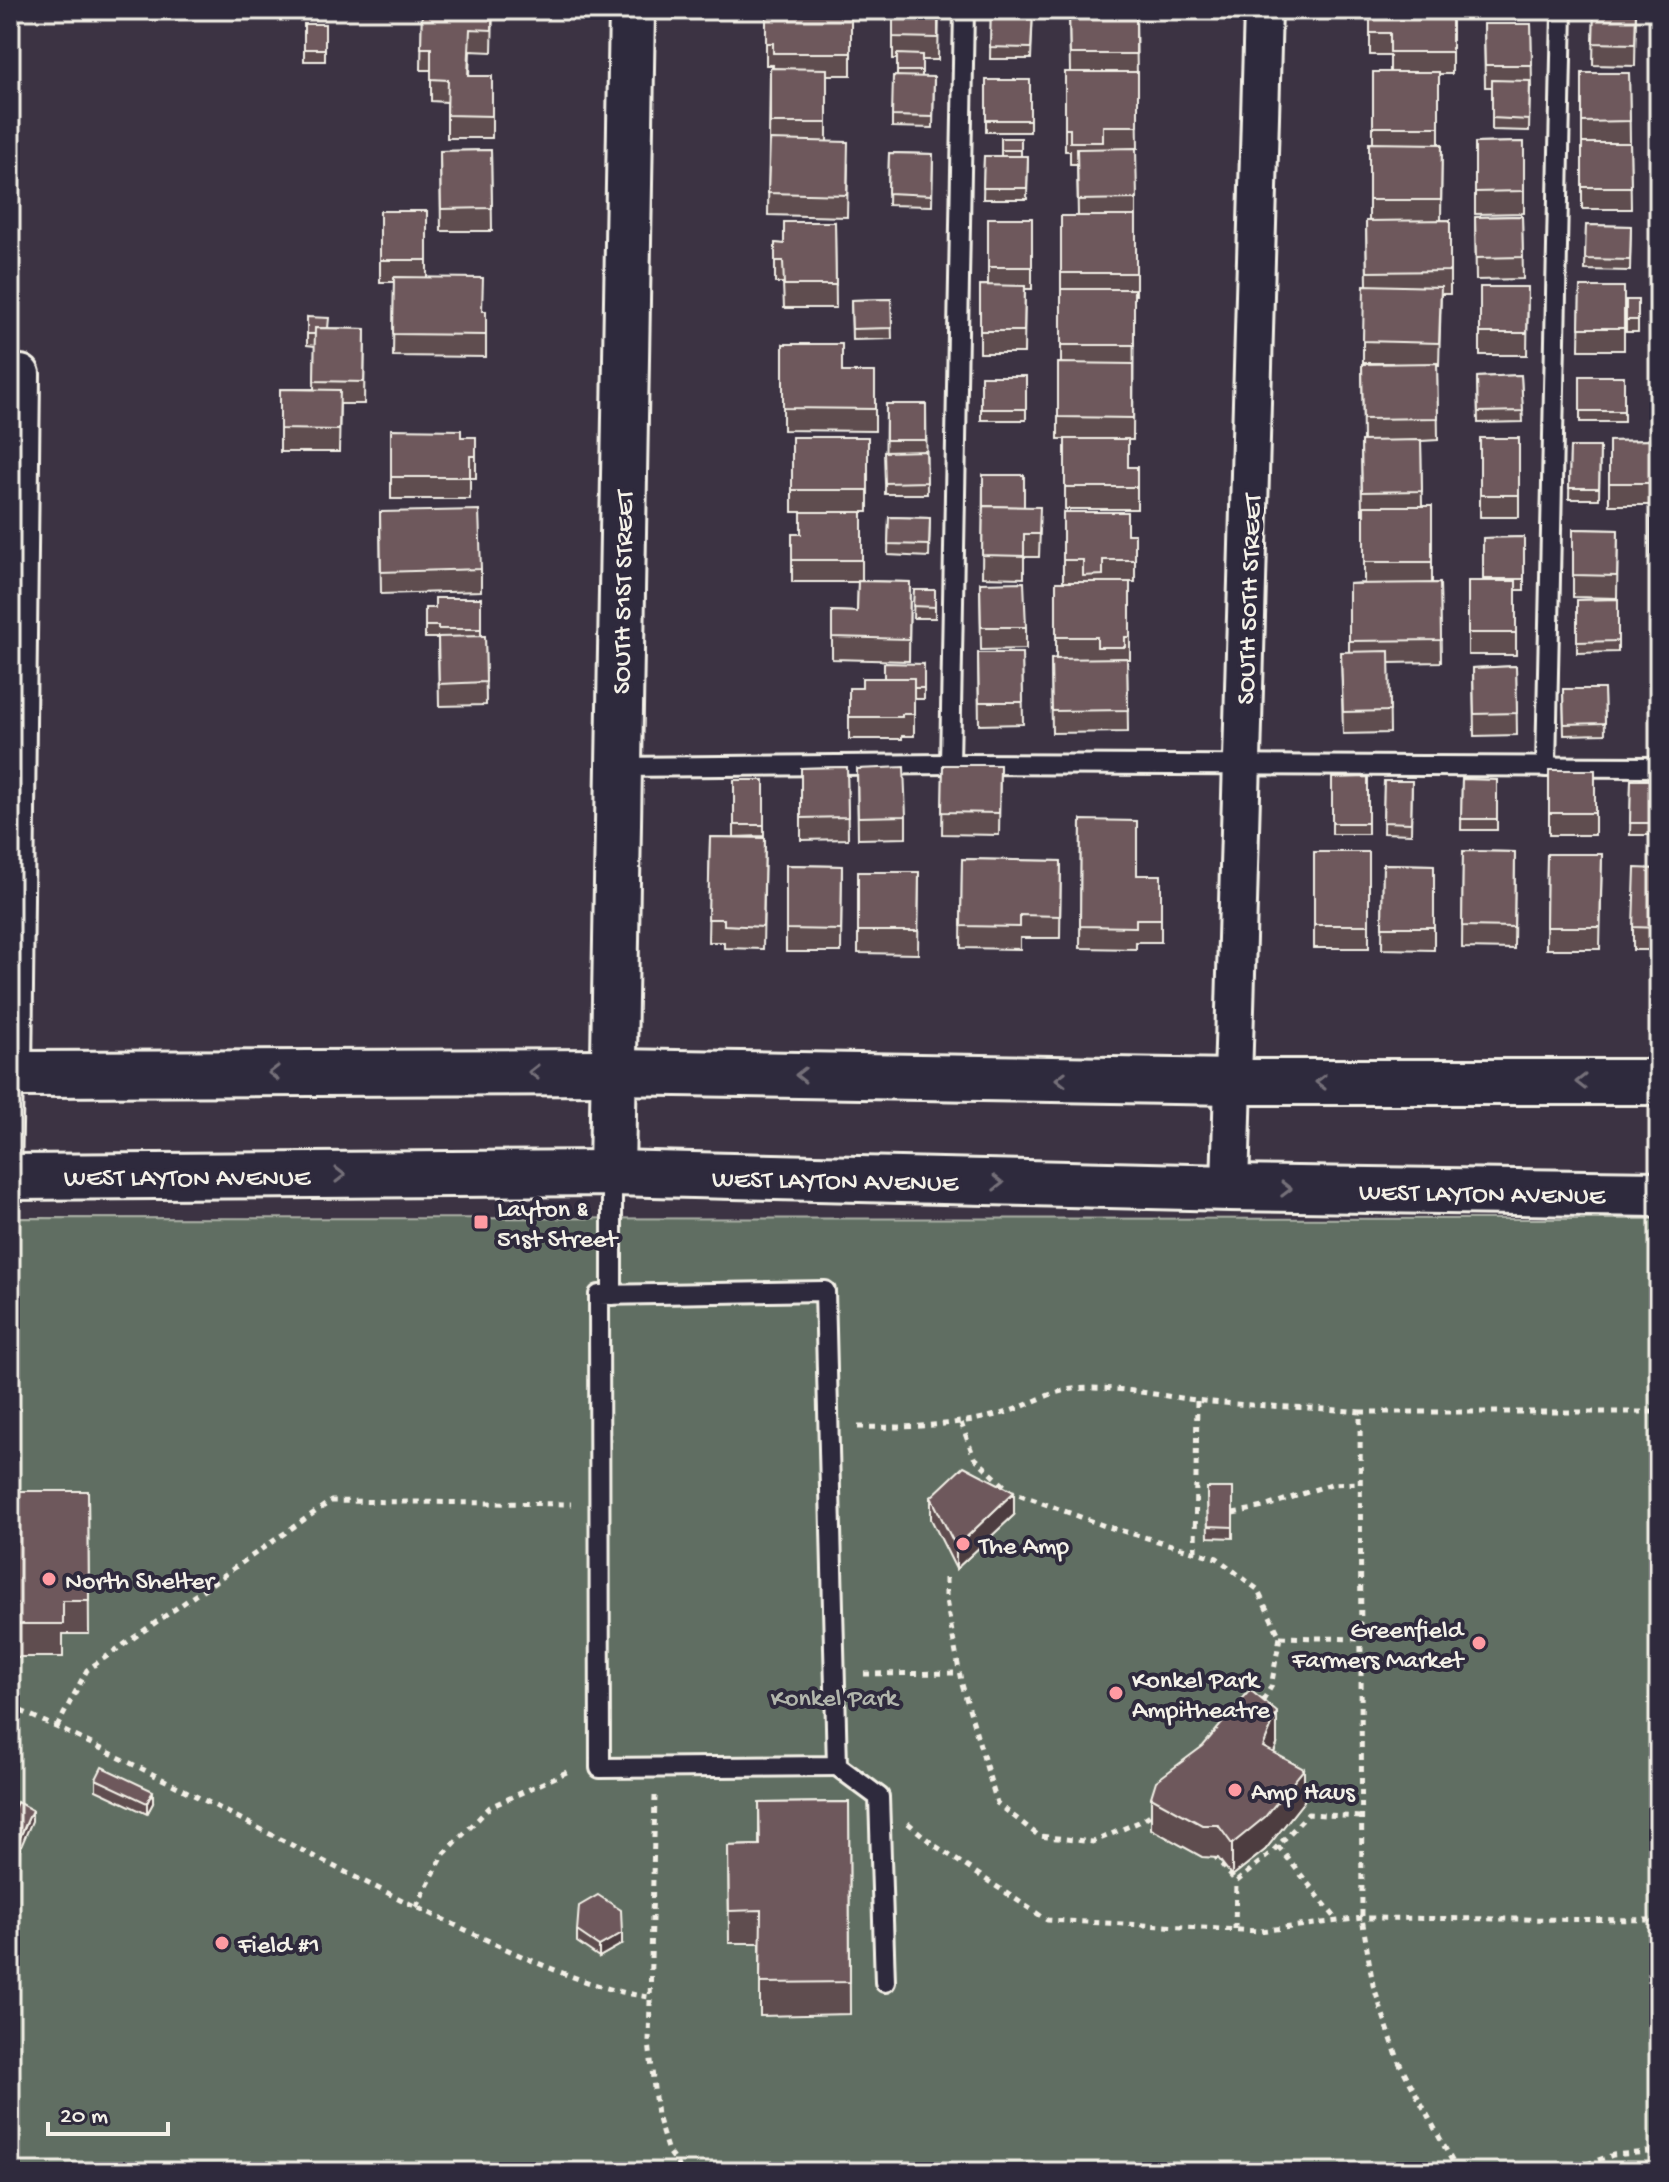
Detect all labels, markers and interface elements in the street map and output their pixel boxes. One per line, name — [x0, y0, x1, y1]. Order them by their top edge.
street label: SOUTH 51ST STREET — [608, 489, 643, 694]
street label: SOUTH 50TH STREET — [1232, 492, 1271, 705]
one-way arrow — [527, 1063, 540, 1081]
one-way arrow — [267, 1064, 280, 1082]
one-way arrow — [794, 1066, 807, 1084]
one-way arrow — [1054, 1070, 1067, 1088]
one-way arrow — [1314, 1073, 1327, 1091]
one-way arrow — [1574, 1073, 1587, 1091]
street label: WEST LAYTON AVENUE — [64, 1165, 311, 1196]
one-way arrow — [334, 1166, 347, 1184]
street label: WEST LAYTON AVENUE — [711, 1166, 959, 1201]
one-way arrow — [992, 1174, 1005, 1191]
street label: WEST LAYTON AVENUE — [1358, 1179, 1606, 1214]
one-way arrow — [1280, 1180, 1293, 1198]
place label: Layton & 51st Street — [497, 1196, 619, 1257]
marker: Layton & 51st Street — [472, 1213, 490, 1231]
place label: The Amp — [977, 1533, 1069, 1564]
marker: The Amp — [954, 1535, 972, 1553]
place label: North Shelter — [65, 1568, 217, 1599]
marker: North Shelter — [40, 1570, 58, 1588]
place label: Greenfield Farmers Market — [1291, 1617, 1465, 1678]
marker: Greenfield Farmers Market — [1470, 1634, 1488, 1652]
place label: Konkel Park Ampitheatre — [1132, 1667, 1270, 1728]
marker: Konkel Park Ampitheatre — [1107, 1684, 1125, 1702]
park label: Konkel Park — [771, 1685, 900, 1716]
place label: Amp Haus — [1251, 1779, 1356, 1810]
marker: Amp Haus — [1226, 1781, 1244, 1799]
place label: Field #1 — [237, 1932, 320, 1963]
marker: Field #1 — [213, 1934, 231, 1952]
scale bar — [48, 2086, 168, 2136]
text: 20 m — [60, 2103, 108, 2132]

